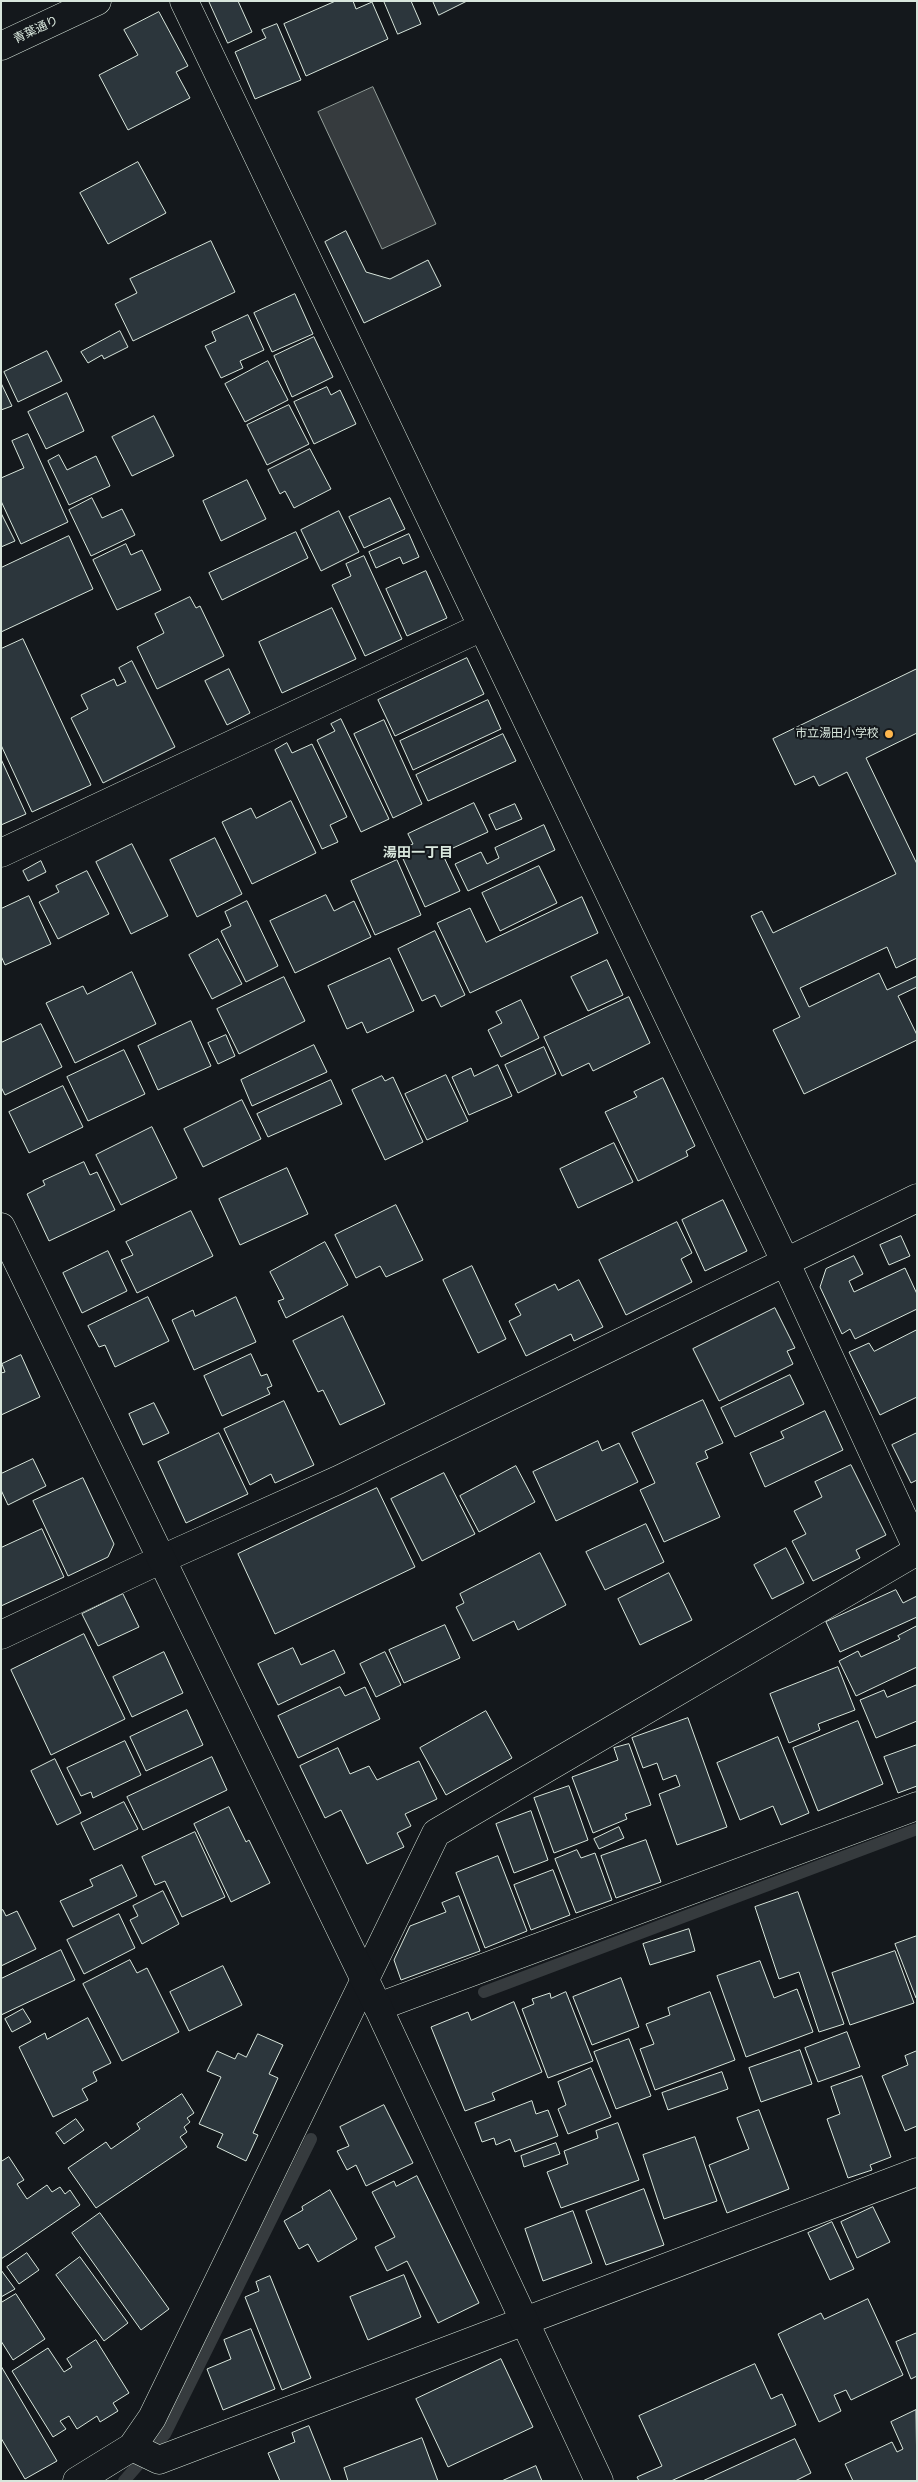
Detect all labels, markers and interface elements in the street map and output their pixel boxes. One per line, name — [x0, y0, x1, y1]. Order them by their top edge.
street label: 青葉通り — [11, 13, 61, 47]
place label: 市立湯田小学校 — [795, 727, 879, 741]
marker: 市立湯田小学校 — [883, 728, 895, 740]
district label: 湯田一丁目 — [383, 845, 453, 861]

